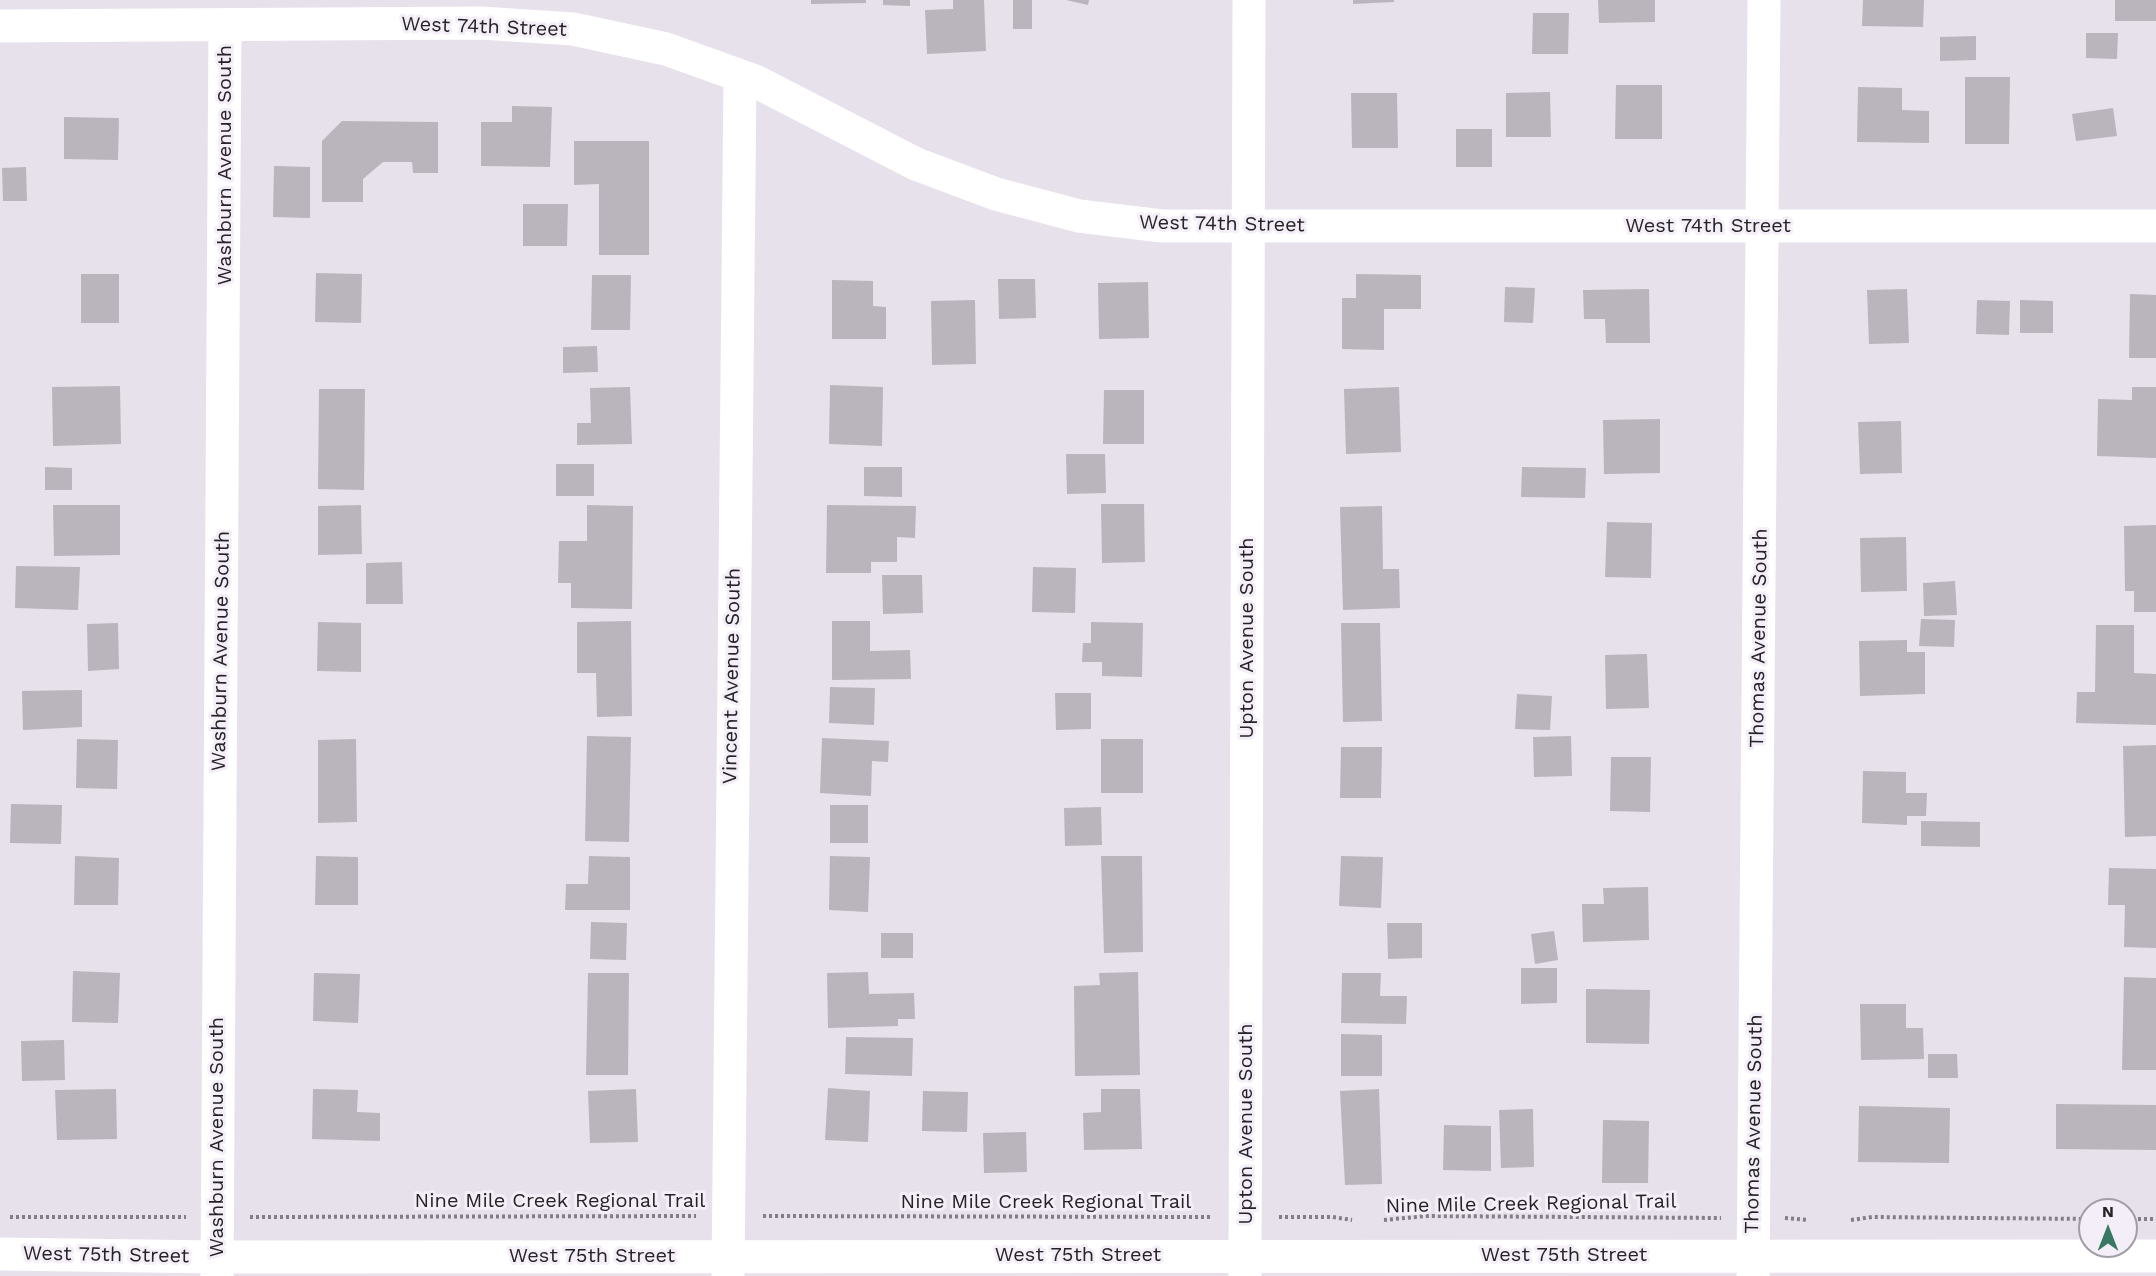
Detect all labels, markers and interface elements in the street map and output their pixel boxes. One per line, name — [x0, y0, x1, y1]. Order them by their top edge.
street label: West 74th Street — [401, 12, 567, 42]
street label: Washburn Avenue South — [213, 45, 237, 285]
street label: West 74th Street — [1139, 211, 1305, 237]
street label: West 74th Street — [1625, 214, 1791, 238]
street label: Thomas Avenue South — [1745, 528, 1773, 748]
street label: Washburn Avenue South — [207, 531, 235, 771]
street label: Upton Avenue South — [1235, 537, 1259, 739]
street label: Vincent Avenue South — [718, 568, 746, 784]
street label: Thomas Avenue South — [1740, 1014, 1768, 1234]
street label: Washburn Avenue South — [205, 1017, 229, 1257]
street label: Upton Avenue South — [1234, 1023, 1258, 1225]
street label: Nine Mile Creek Regional Trail — [415, 1189, 705, 1213]
street label: Nine Mile Creek Regional Trail — [1385, 1189, 1677, 1219]
street label: Nine Mile Creek Regional Trail — [901, 1190, 1191, 1214]
north arrow — [2078, 1198, 2138, 1258]
text: N — [2102, 1202, 2114, 1221]
street label: West 75th Street — [23, 1242, 189, 1268]
street label: West 75th Street — [995, 1243, 1161, 1267]
street label: West 75th Street — [1481, 1243, 1647, 1267]
street label: West 75th Street — [509, 1244, 675, 1268]

